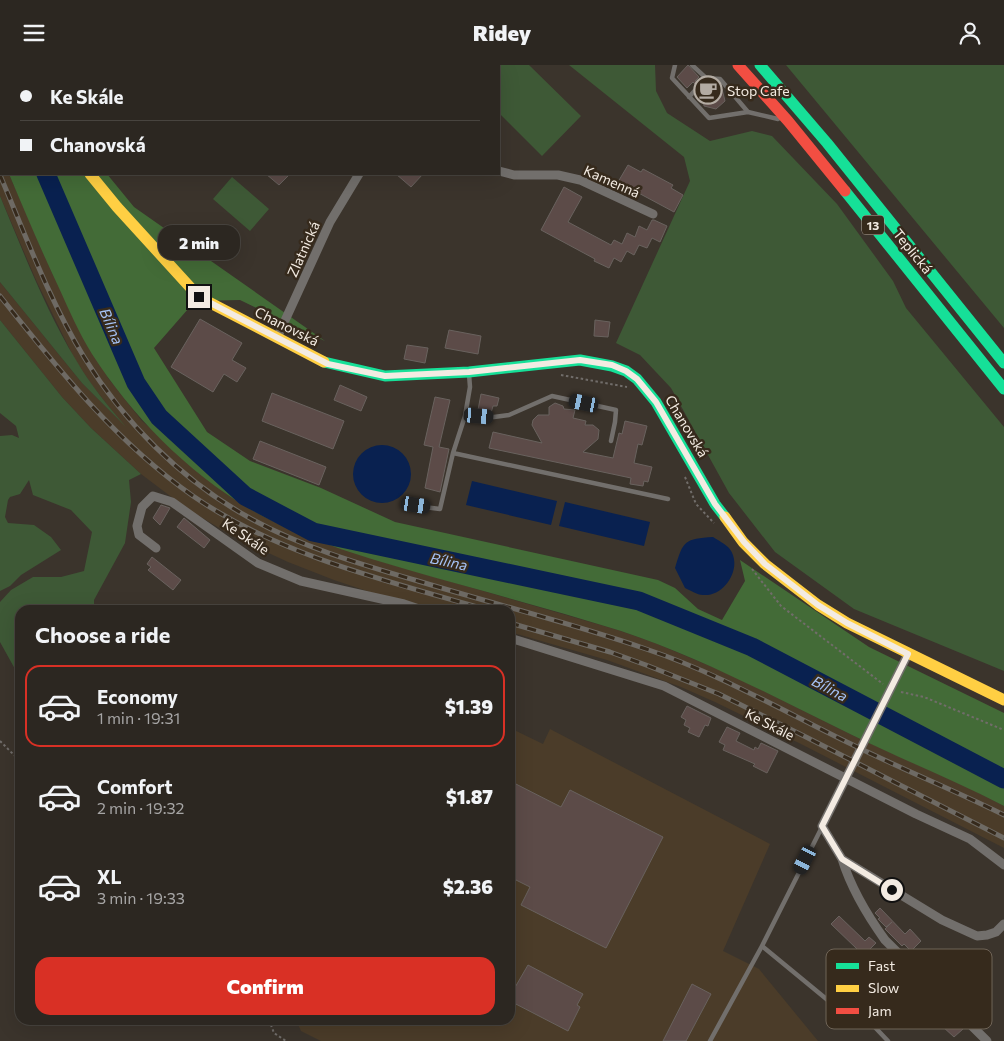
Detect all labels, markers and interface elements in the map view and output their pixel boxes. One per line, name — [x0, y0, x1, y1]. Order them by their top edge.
icon: menu — [20, 19, 48, 47]
text: Ridey — [473, 19, 531, 46]
icon: person — [956, 19, 984, 47]
cafe icon: Stop Cafe — [693, 75, 723, 105]
place label: Stop Cafe — [727, 82, 790, 99]
text: Ke Skále — [50, 85, 124, 108]
text: Chanovská — [50, 133, 146, 156]
street label: Kamenná — [581, 161, 643, 201]
road number: 13 — [862, 215, 884, 235]
street label: Zlatnická — [283, 218, 323, 280]
callout: 2 min — [158, 225, 240, 259]
street label: Teplická — [890, 225, 936, 277]
text: 2 min — [179, 233, 219, 252]
route end — [188, 286, 210, 308]
street label: Chanovská — [252, 303, 322, 349]
water label: Bílina — [96, 305, 128, 347]
street label: Chanovská — [662, 392, 712, 460]
car — [567, 393, 600, 413]
car — [463, 407, 494, 425]
car — [400, 495, 431, 515]
street label: Ke Skále — [219, 514, 273, 558]
water label: Bílina — [429, 548, 469, 574]
text: Choose a ride — [35, 621, 170, 648]
water label: Bílina — [809, 671, 851, 705]
icon: car — [37, 684, 82, 729]
text: Economy — [97, 685, 178, 708]
text: $1.39 — [445, 695, 493, 718]
street label: Ke Skále — [743, 704, 797, 744]
text: 1 min · 19:31 — [97, 708, 180, 727]
icon: car — [37, 774, 82, 819]
text: Comfort — [97, 775, 173, 798]
text: $1.87 — [446, 785, 493, 808]
text: 2 min · 19:32 — [97, 798, 184, 817]
car — [791, 843, 818, 877]
icon: car — [37, 864, 82, 909]
text: XL — [97, 865, 122, 888]
text: $2.36 — [443, 875, 493, 898]
route start — [881, 879, 903, 901]
text: 3 min · 19:33 — [97, 888, 185, 907]
legend — [826, 949, 992, 1029]
button: Confirm — [35, 957, 495, 1015]
text: Fast — [868, 957, 895, 974]
text: Slow — [868, 979, 899, 996]
text: Jam — [868, 1002, 892, 1019]

